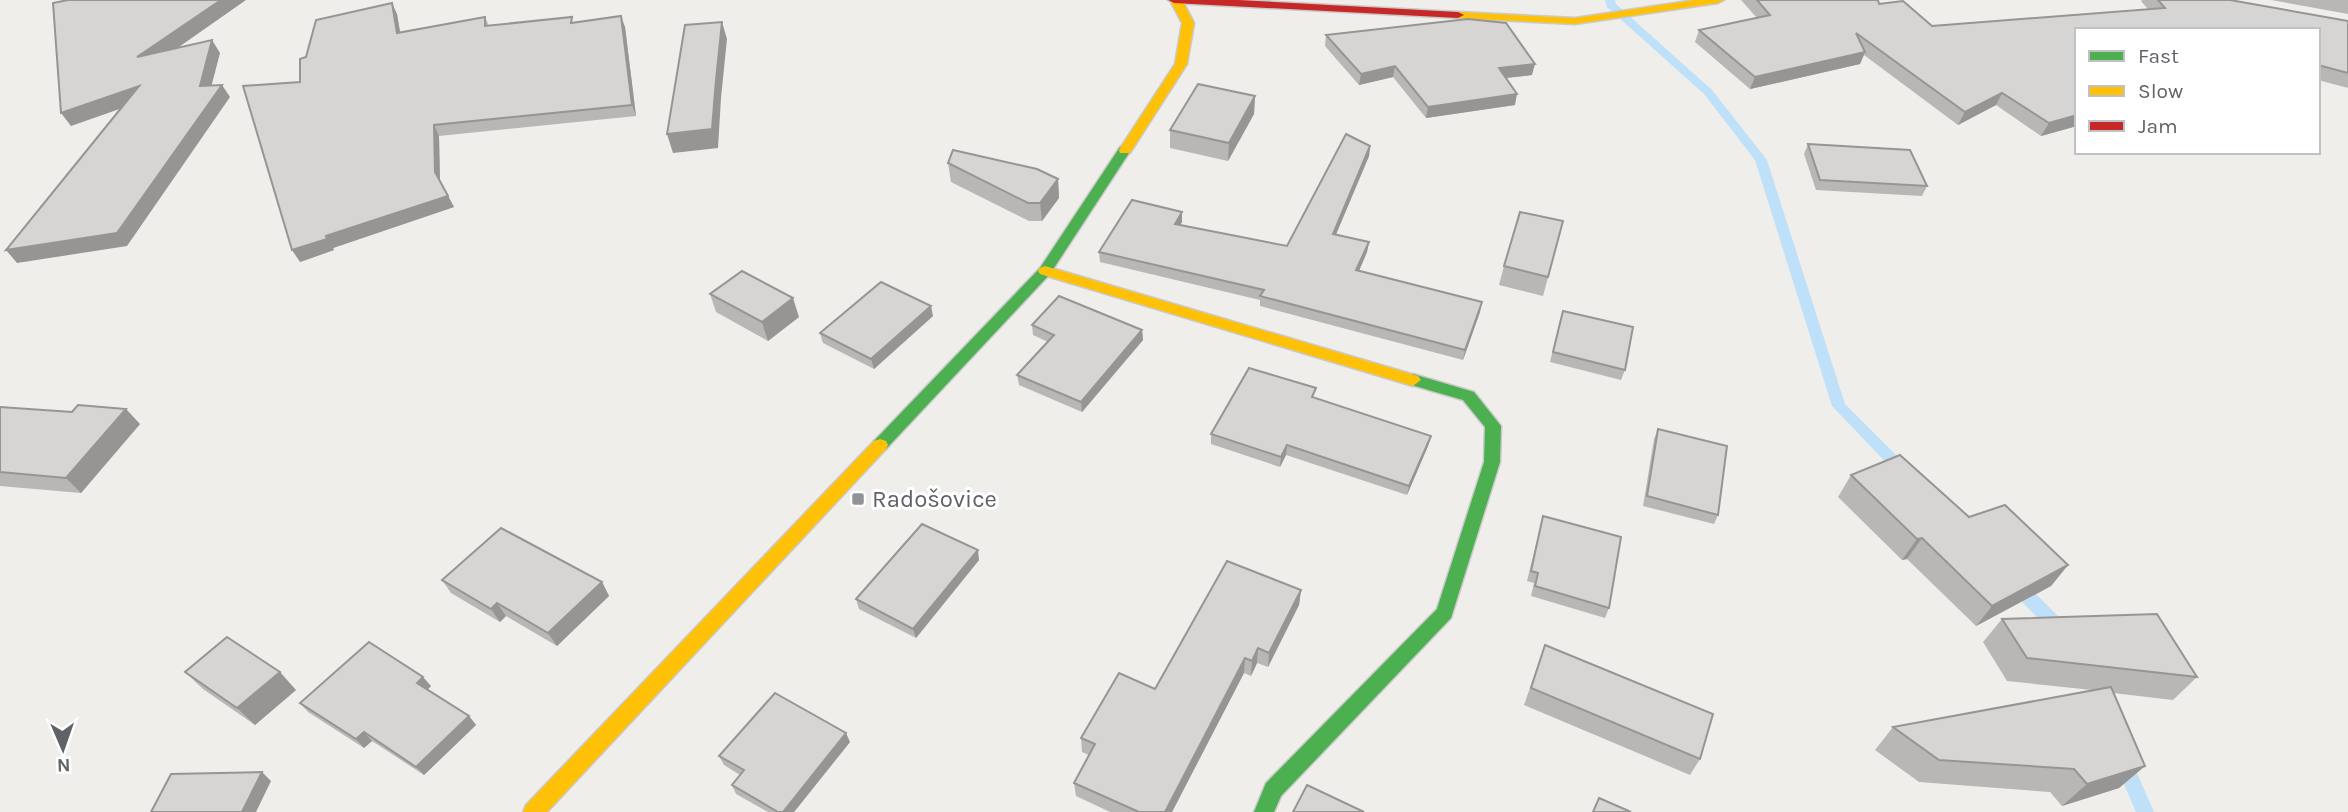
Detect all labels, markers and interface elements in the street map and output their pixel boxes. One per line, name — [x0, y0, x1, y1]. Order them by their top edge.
legend — [2075, 28, 2320, 154]
text: Fast — [2138, 44, 2179, 68]
text: Slow — [2138, 79, 2183, 103]
text: Jam — [2138, 114, 2178, 138]
place label: Radošovice — [872, 485, 997, 513]
marker: Radošovice — [850, 491, 866, 507]
north arrow — [28, 714, 98, 784]
text: N — [56, 754, 71, 776]

